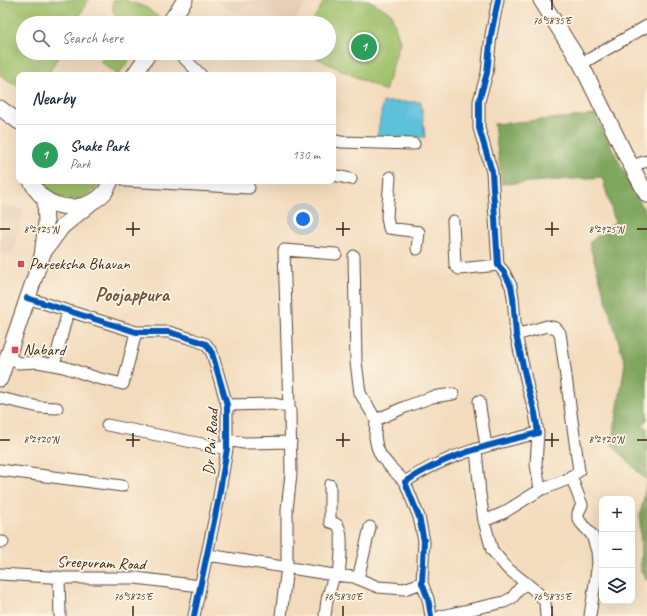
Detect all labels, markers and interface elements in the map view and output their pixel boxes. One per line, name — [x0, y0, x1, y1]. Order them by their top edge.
text: 76°58'35"E — [533, 14, 573, 27]
search box — [16, 16, 336, 60]
icon: search — [30, 27, 52, 49]
text: Search here — [62, 29, 123, 48]
pin: 1 — [351, 32, 377, 62]
text: Nearby — [32, 88, 75, 109]
text: Snake Park — [70, 137, 129, 156]
text: 1 — [42, 147, 48, 163]
text: 130 m — [292, 147, 320, 163]
text: Park — [70, 156, 91, 172]
your location — [293, 209, 313, 229]
text: 8°29'25"N — [24, 223, 60, 236]
text: 8°29'25"N — [589, 223, 625, 236]
place label: Pareeksha Bhavan — [29, 254, 130, 274]
marker: Pareeksha Bhavan — [16, 259, 26, 269]
district label: Poojappura — [95, 282, 171, 307]
place label: Nabard — [23, 340, 68, 360]
marker: Nabard — [10, 345, 20, 355]
street label: Dr Pai Road — [199, 405, 223, 476]
text: 8°29'20"N — [24, 433, 60, 446]
text: 8°29'20"N — [589, 433, 625, 446]
map controls — [599, 496, 635, 604]
button: + — [599, 496, 635, 532]
button: − — [599, 532, 635, 568]
street label: Sreepuram Road — [57, 551, 148, 575]
button: layers — [599, 568, 635, 604]
text: 76°58'25"E — [114, 590, 154, 603]
text: 76°58'30"E — [324, 590, 364, 603]
text: 76°58'35"E — [533, 590, 573, 603]

